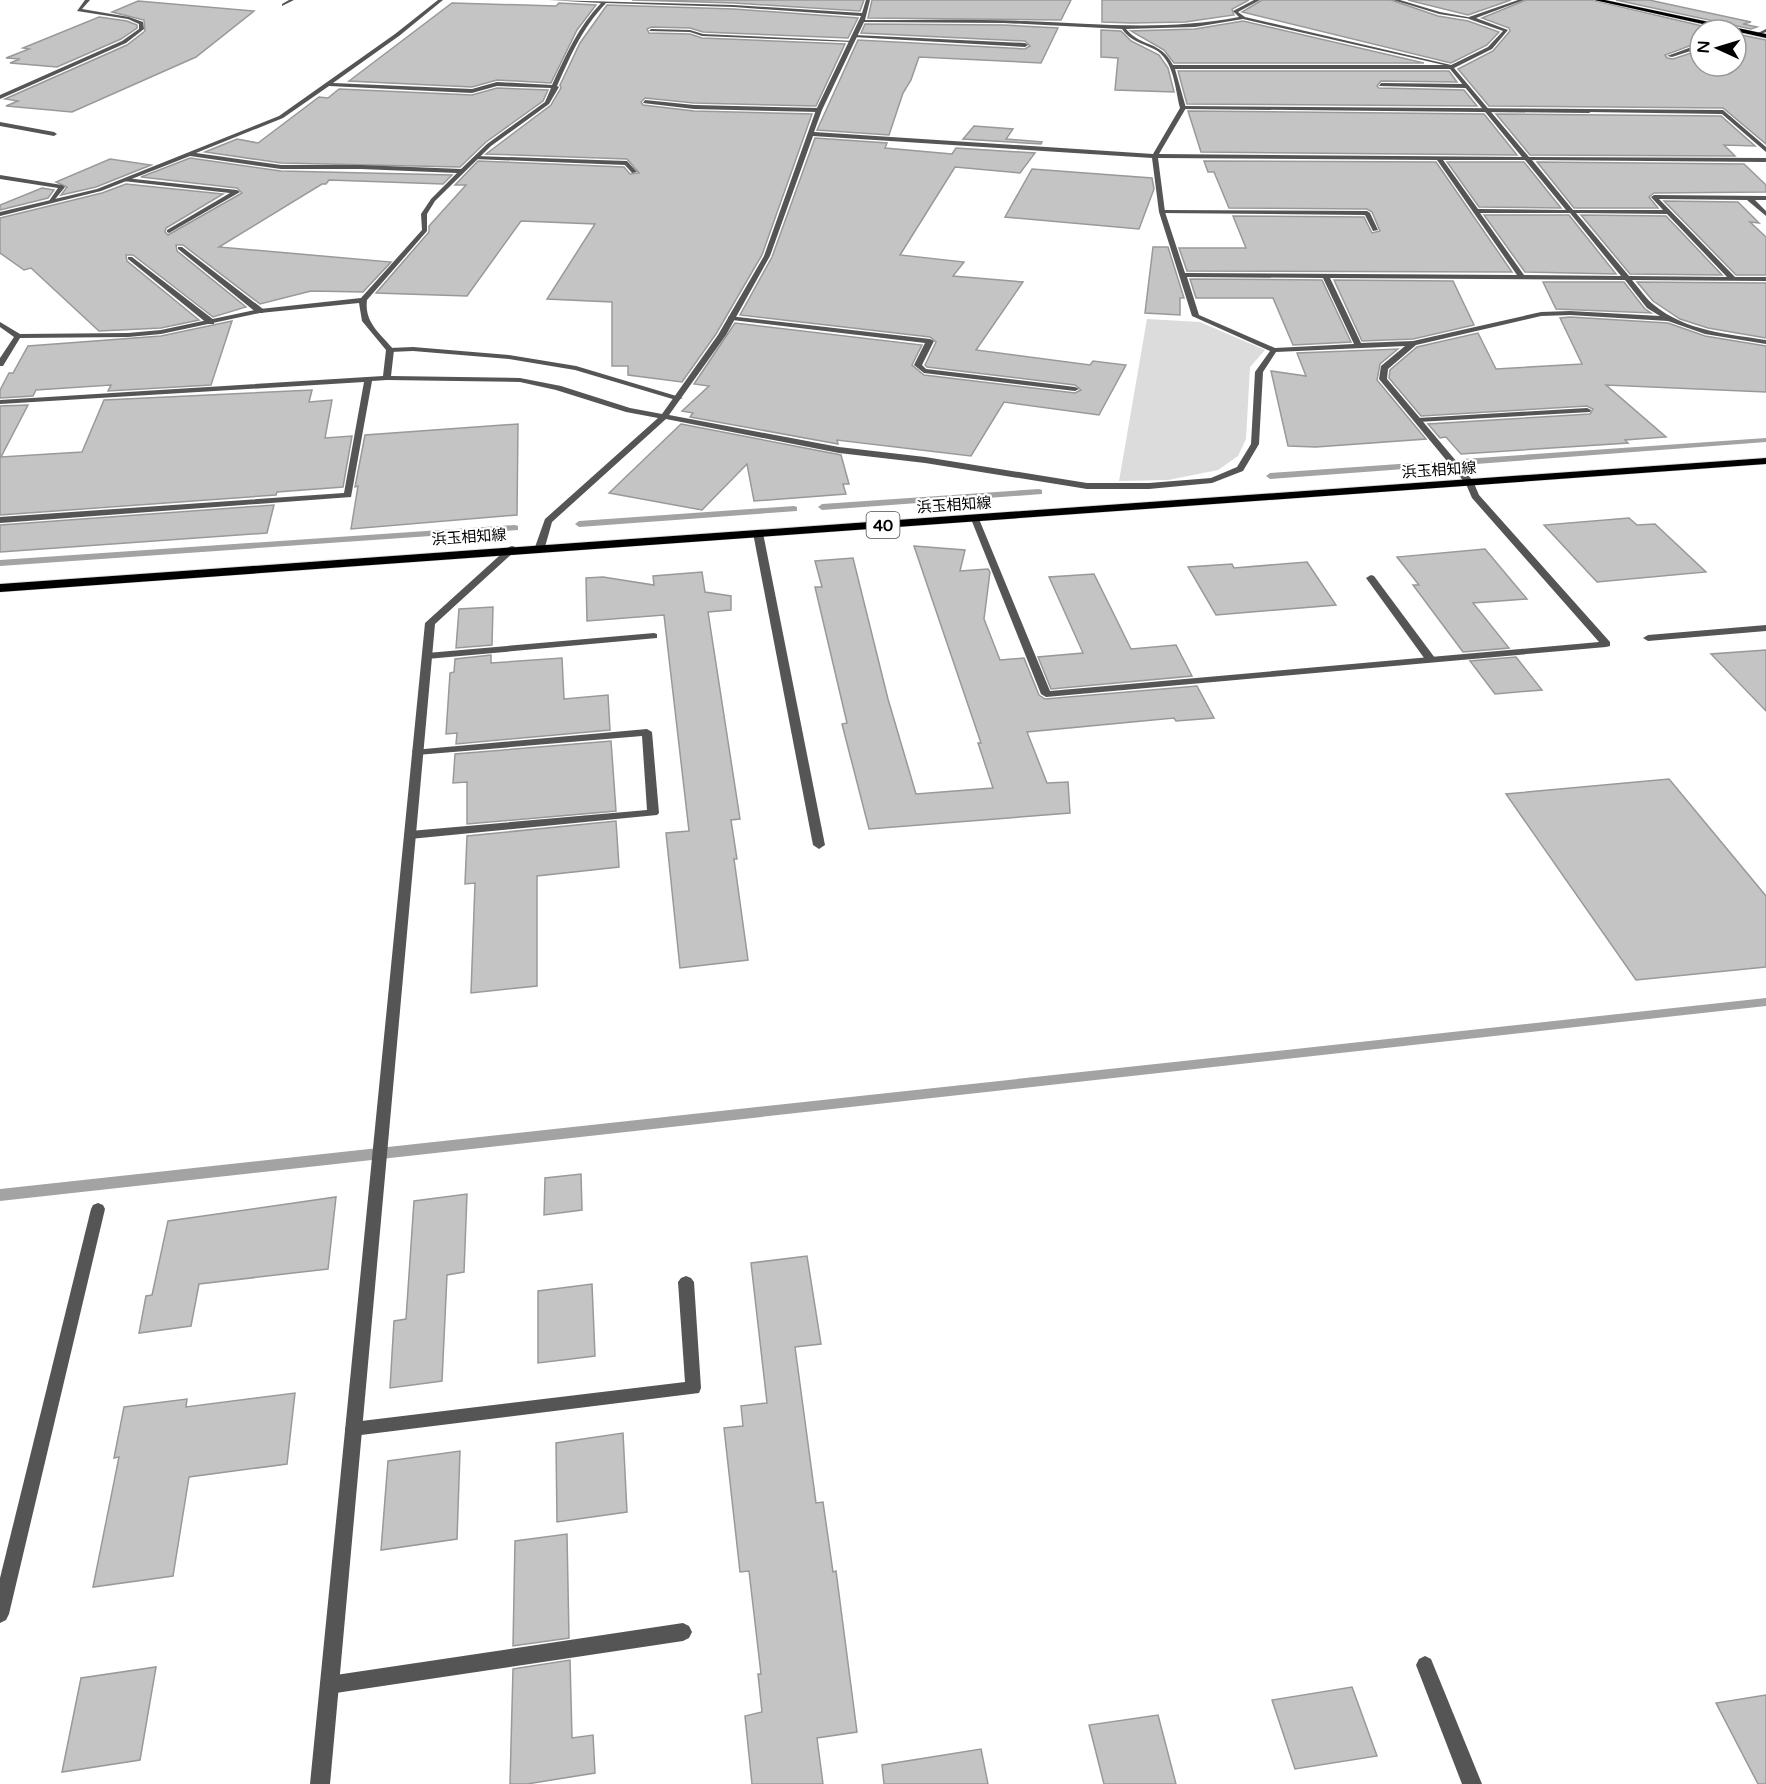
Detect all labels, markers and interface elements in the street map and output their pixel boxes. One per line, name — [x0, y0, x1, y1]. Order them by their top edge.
north arrow — [1688, 18, 1748, 78]
text: N — [1694, 40, 1714, 54]
street label: 浜玉相知線 — [1401, 458, 1477, 482]
street label: 浜玉相知線 — [916, 493, 992, 517]
road number: 40 — [866, 512, 900, 538]
street label: 浜玉相知線 — [431, 525, 507, 549]

